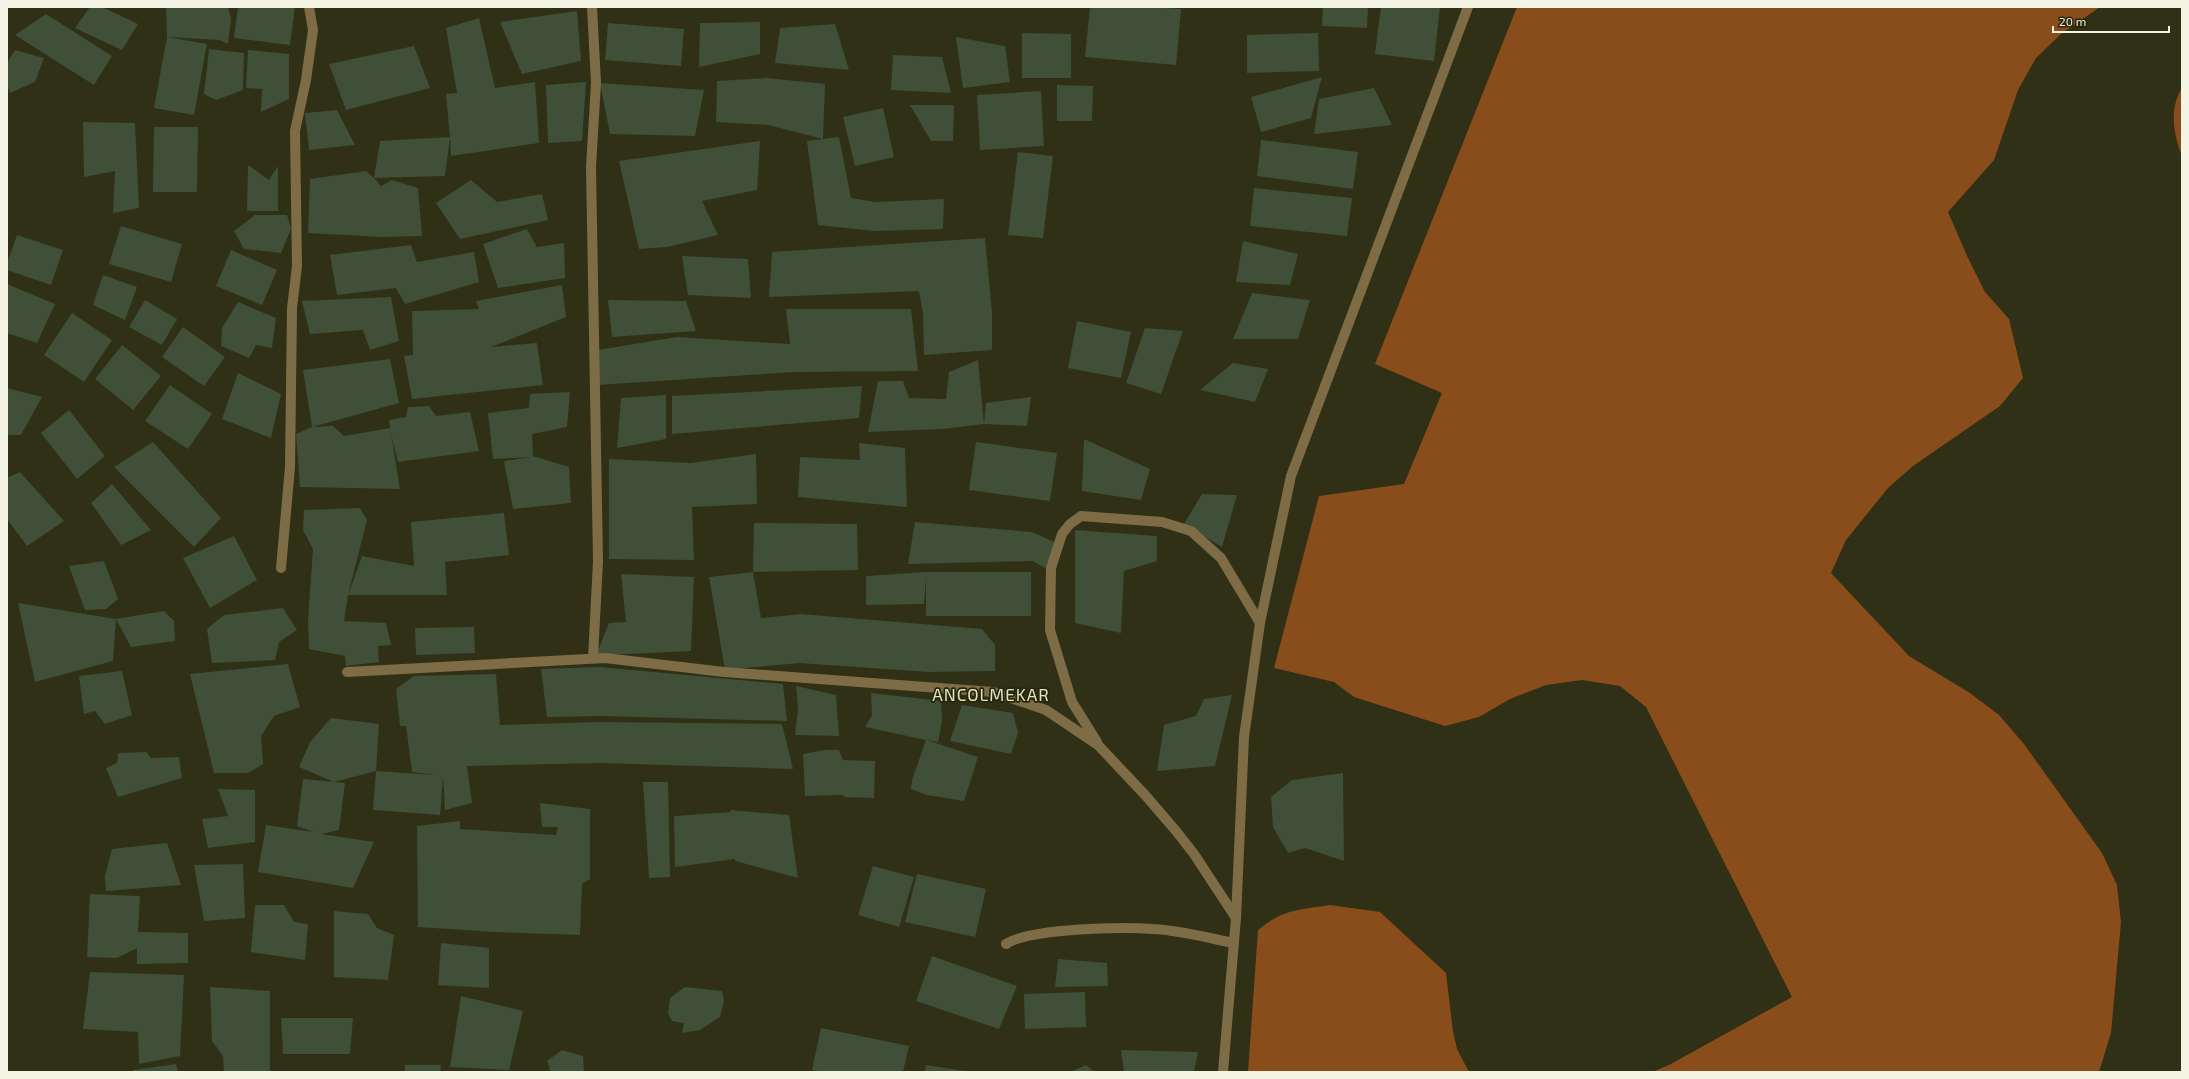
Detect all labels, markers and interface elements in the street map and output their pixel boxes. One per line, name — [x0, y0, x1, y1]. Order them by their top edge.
scale bar — [2053, 8, 2169, 34]
text: 20 m — [2059, 14, 2086, 28]
district label: ANCOLMEKAR — [932, 684, 1050, 704]

